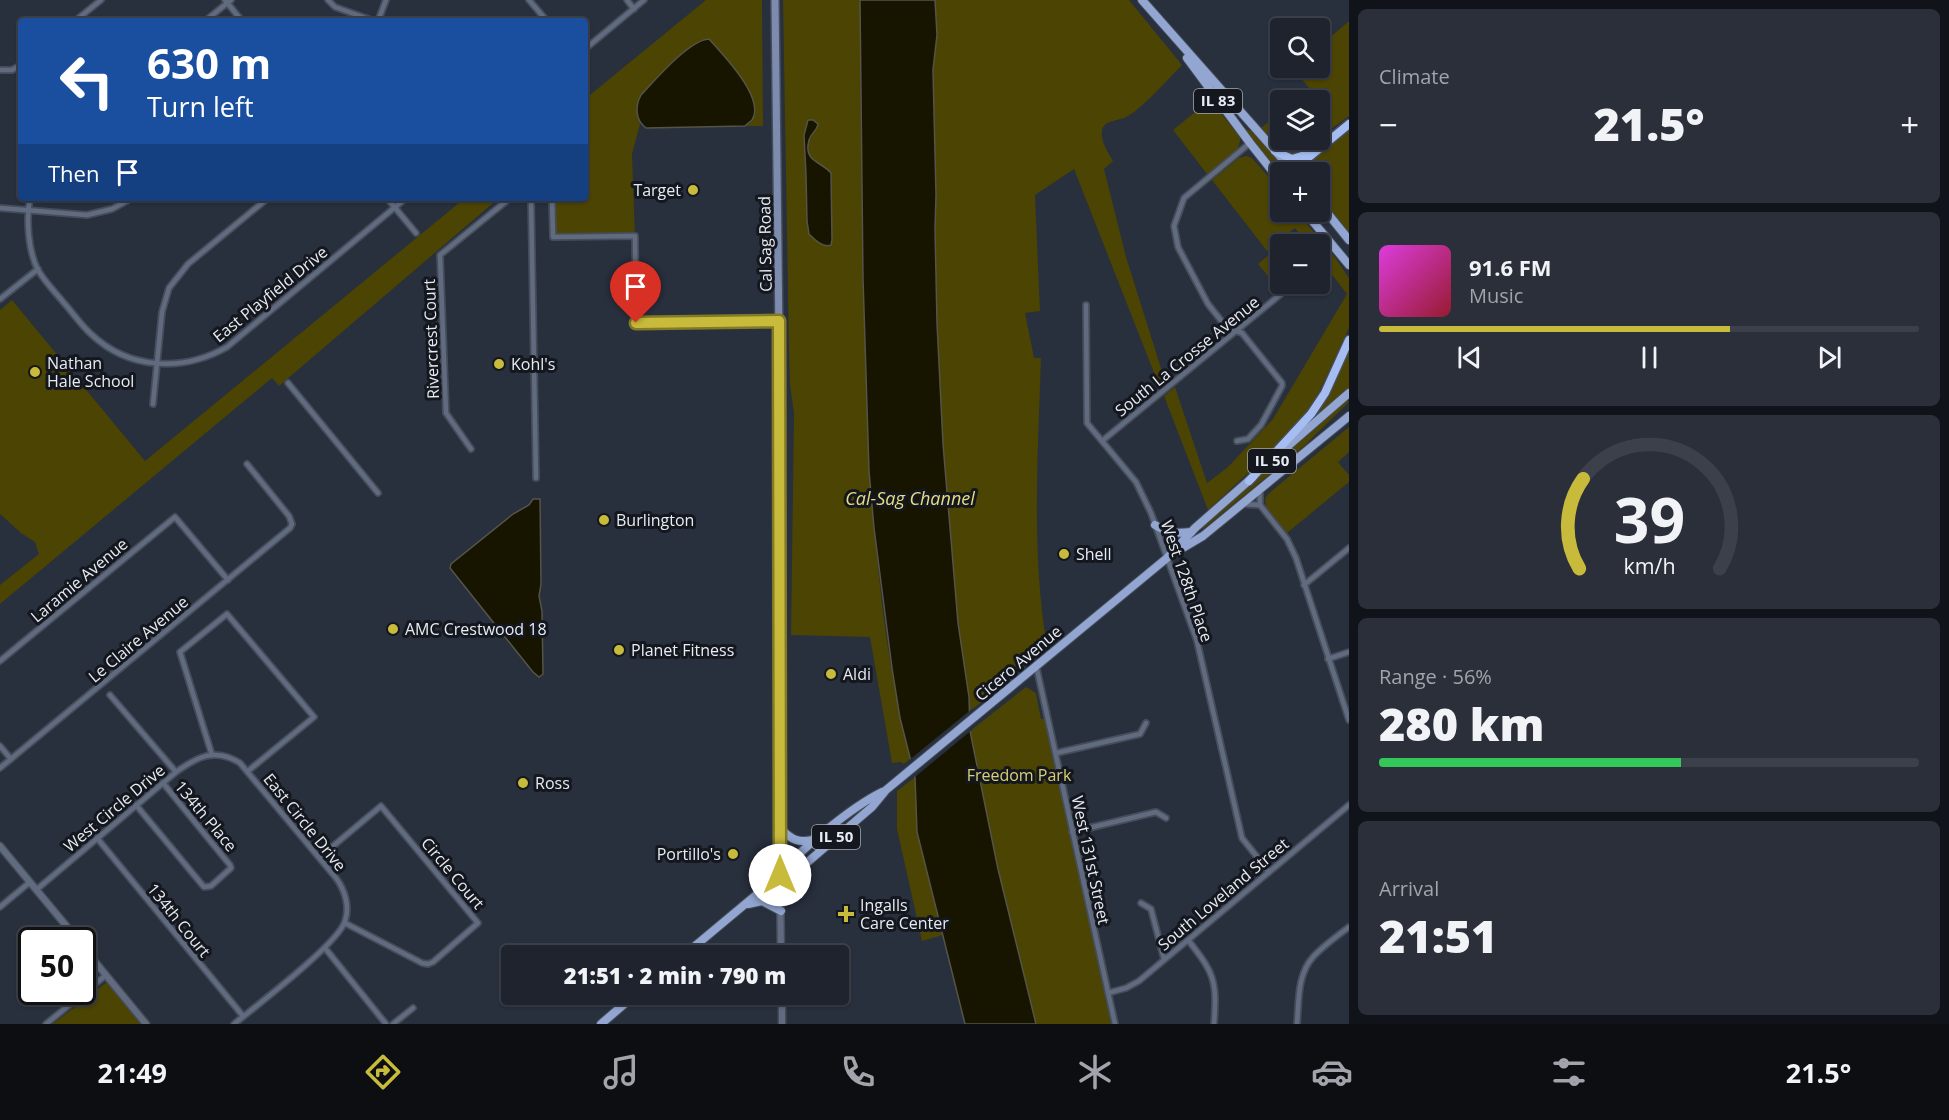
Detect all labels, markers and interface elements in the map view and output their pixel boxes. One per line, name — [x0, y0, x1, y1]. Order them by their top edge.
map controls — [1270, 18, 1330, 294]
button: search — [1270, 18, 1330, 78]
text: 630 m — [147, 34, 271, 91]
icon: left — [48, 42, 126, 120]
text: Climate — [1379, 63, 1450, 90]
text: Turn left — [147, 88, 254, 125]
road number: IL 83 — [1194, 89, 1242, 113]
button: layers — [1270, 90, 1330, 150]
text: 21.5° — [1593, 93, 1705, 154]
text: − — [1379, 102, 1398, 147]
text: + — [1900, 102, 1919, 147]
icon: arrive — [111, 156, 144, 189]
text: Then — [48, 158, 99, 188]
button: + — [1270, 162, 1330, 222]
place label: Target — [633, 179, 681, 201]
marker: Target — [686, 183, 700, 197]
street label: Cal Sag Road — [753, 196, 777, 292]
button: − — [1270, 234, 1330, 294]
street label: East Playfield Drive — [208, 241, 332, 347]
text: 91.6 FM — [1469, 252, 1552, 282]
pin — [610, 261, 661, 323]
icon: arrive — [619, 270, 652, 303]
street label: Rivercrest Court — [418, 278, 444, 399]
text: Music — [1469, 282, 1523, 309]
street label: South La Crosse Avenue — [1110, 291, 1264, 421]
icon: previous — [1453, 341, 1486, 374]
icon: pause — [1633, 341, 1666, 374]
icon: next — [1813, 341, 1846, 374]
place label: Nathan Hale School — [47, 352, 134, 392]
place label: Kohl's — [511, 353, 555, 375]
marker: Kohl's — [492, 357, 506, 371]
marker: Nathan Hale School — [28, 365, 42, 379]
road number: IL 50 — [1248, 449, 1296, 473]
text: 39 — [1613, 476, 1685, 561]
water label: Cal-Sag Channel — [845, 486, 975, 510]
place label: Burlington — [616, 509, 694, 531]
marker: Burlington — [597, 513, 611, 527]
street label: West 128th Place — [1156, 517, 1218, 645]
street label: Laramie Avenue — [26, 533, 132, 627]
place label: Shell — [1076, 543, 1112, 565]
marker: Shell — [1057, 547, 1071, 561]
text: km/h — [1623, 551, 1675, 580]
street label: Le Claire Avenue — [83, 591, 193, 687]
place label: AMC Crestwood 18 — [405, 618, 547, 640]
street label: Cicero Avenue — [970, 620, 1066, 706]
marker: AMC Crestwood 18 — [386, 622, 400, 636]
place label: Planet Fitness — [631, 639, 734, 661]
marker: Planet Fitness — [612, 643, 626, 657]
place label: Aldi — [843, 663, 871, 685]
text: Range · 56% — [1379, 663, 1492, 690]
marker: Aldi — [824, 667, 838, 681]
text: 280 km — [1379, 693, 1544, 754]
street label: West Circle Drive — [59, 759, 169, 857]
park label: Freedom Park — [967, 764, 1072, 786]
street label: East Circle Drive — [259, 768, 351, 876]
place label: Ross — [535, 772, 570, 794]
street label: 134th Place — [170, 776, 242, 856]
marker: Ross — [516, 776, 530, 790]
street label: West 131st Street — [1067, 794, 1115, 927]
road number: IL 50 — [812, 825, 860, 849]
street label: Circle Court — [417, 833, 490, 914]
street label: South Loveland Street — [1153, 833, 1293, 955]
place label: Portillo's — [657, 843, 721, 865]
position arrow — [748, 843, 812, 907]
marker: Portillo's — [726, 847, 740, 861]
text: Arrival — [1379, 875, 1439, 902]
street label: 134th Court — [142, 879, 216, 962]
place label: Ingalls Care Center — [860, 894, 949, 934]
marker: Ingalls Care Center — [837, 905, 855, 923]
text: 21:51 — [1379, 905, 1497, 966]
speed limit sign: 50 — [18, 927, 96, 1005]
text: 21:51 · 2 min · 790 m — [564, 960, 786, 990]
icon: directions — [362, 1051, 404, 1093]
icon: music — [600, 1051, 642, 1093]
icon: phone — [837, 1051, 879, 1093]
icon: climate — [1074, 1051, 1116, 1093]
icon: car — [1311, 1051, 1353, 1093]
icon: filters — [1548, 1051, 1590, 1093]
text: 21:49 — [98, 1054, 167, 1091]
text: 21.5° — [1786, 1054, 1851, 1091]

